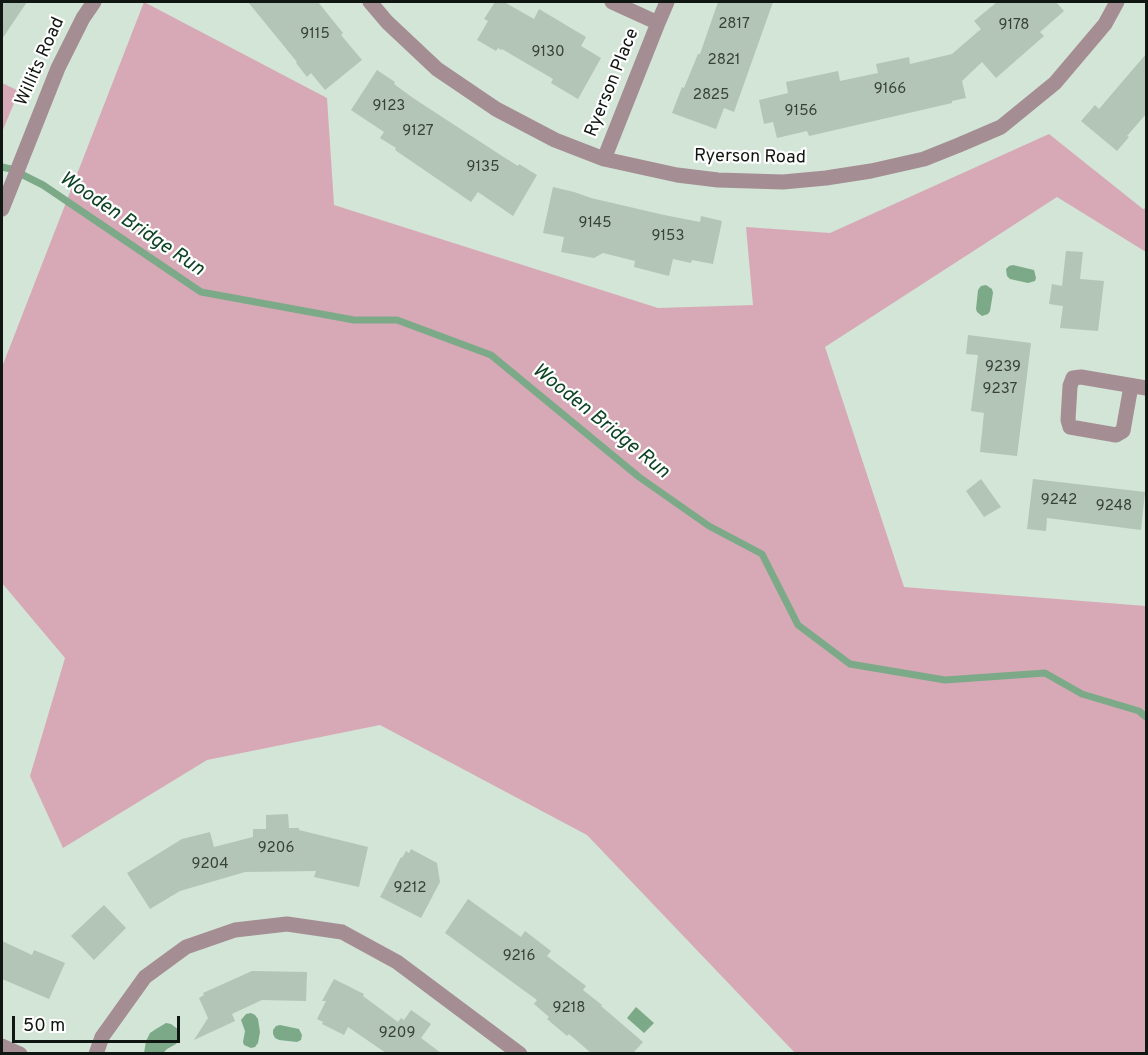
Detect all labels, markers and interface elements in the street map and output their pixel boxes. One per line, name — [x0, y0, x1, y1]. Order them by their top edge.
street label: Willits Road — [12, 14, 70, 110]
house number: 2817 — [718, 16, 750, 34]
house number: 9178 — [998, 17, 1030, 35]
house number: 9115 — [300, 26, 330, 44]
street label: Ryerson Place — [581, 26, 645, 140]
house number: 9130 — [531, 44, 565, 62]
house number: 2821 — [708, 52, 740, 70]
house number: 9166 — [874, 81, 906, 99]
house number: 2825 — [693, 87, 729, 105]
house number: 9123 — [373, 98, 405, 116]
house number: 9156 — [785, 103, 817, 121]
house number: 9127 — [402, 123, 434, 141]
street label: Ryerson Road — [694, 146, 806, 170]
house number: 9135 — [467, 159, 499, 177]
water label: Wooden Bridge Run — [54, 168, 208, 282]
house number: 9145 — [579, 215, 611, 233]
house number: 9153 — [652, 228, 684, 246]
water label: Wooden Bridge Run — [526, 359, 674, 485]
house number: 9239 — [985, 359, 1021, 377]
house number: 9237 — [983, 381, 1017, 399]
house number: 9242 — [1041, 492, 1077, 510]
house number: 9248 — [1096, 498, 1132, 516]
house number: 9206 — [258, 840, 294, 858]
house number: 9204 — [191, 856, 229, 874]
house number: 9212 — [394, 880, 426, 898]
house number: 9216 — [503, 948, 535, 966]
house number: 9218 — [553, 1000, 585, 1018]
scale bar — [15, 1004, 183, 1042]
text: 50 m — [23, 1015, 65, 1038]
house number: 9209 — [379, 1025, 415, 1043]

